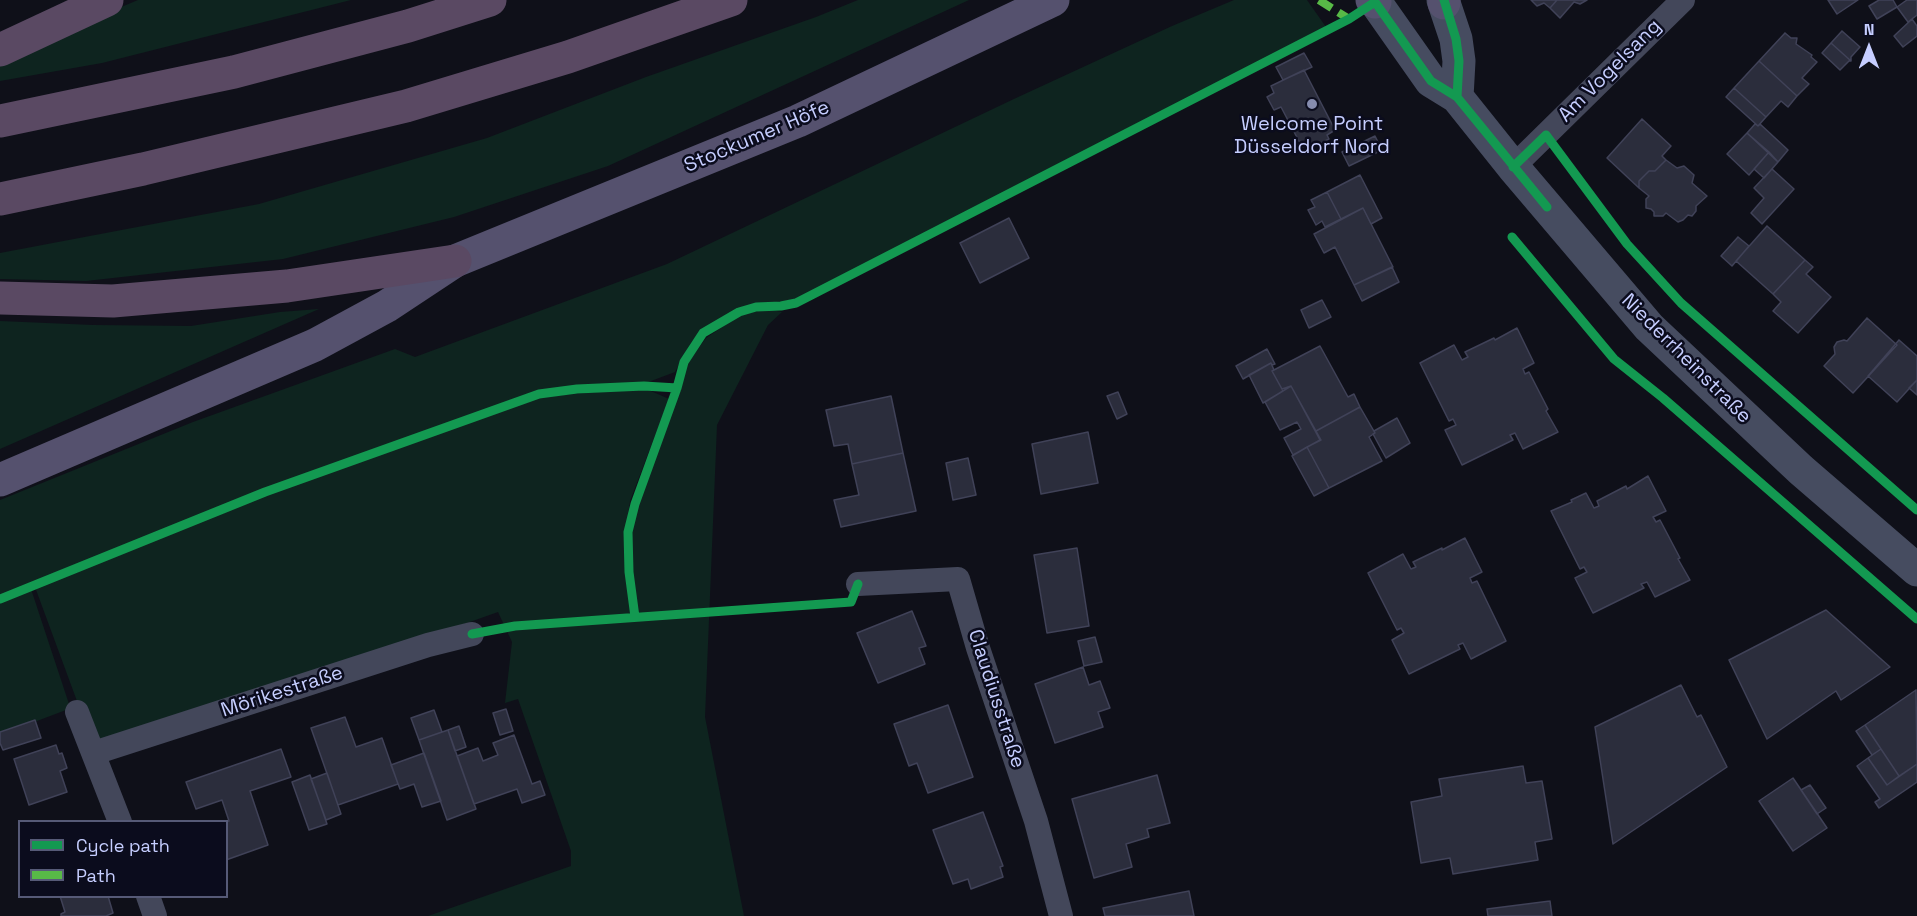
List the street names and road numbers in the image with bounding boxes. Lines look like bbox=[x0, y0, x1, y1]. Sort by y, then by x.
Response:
street label: Am Vogelsang bbox=[1554, 15, 1666, 127]
street label: Stockumer Höfe bbox=[681, 96, 833, 178]
street label: Niederrheinstraße bbox=[1616, 289, 1756, 429]
street label: Claudiusstraße bbox=[962, 627, 1030, 771]
street label: Mörikestraße bbox=[218, 661, 346, 723]

